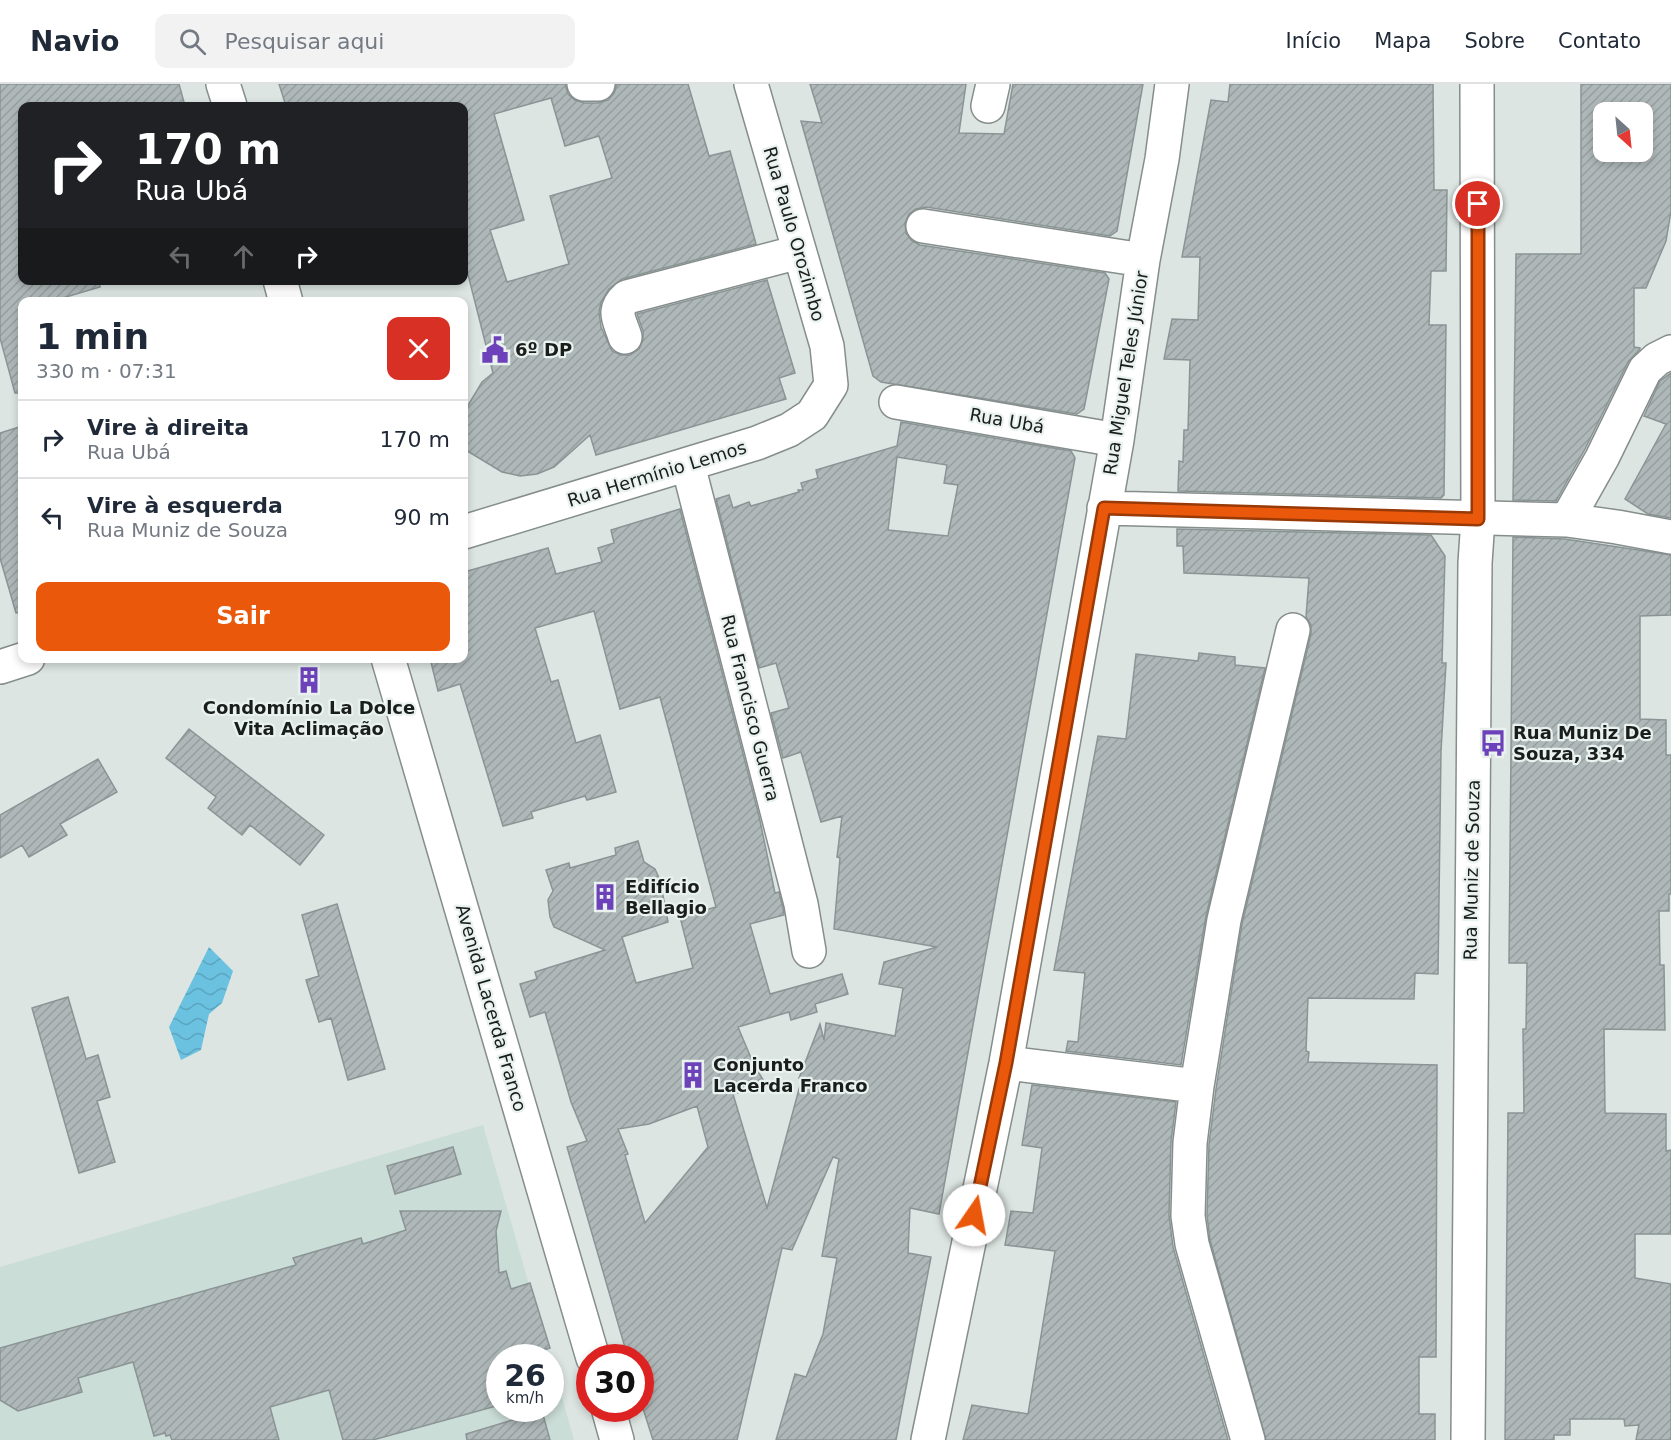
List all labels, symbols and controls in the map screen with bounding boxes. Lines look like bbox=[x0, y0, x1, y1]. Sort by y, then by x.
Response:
search box bbox=[155, 14, 575, 68]
text: Navio bbox=[30, 25, 119, 58]
icon: search bbox=[176, 25, 209, 58]
text: Pesquisar aqui bbox=[224, 29, 384, 54]
text: Início bbox=[1286, 29, 1341, 53]
text: Mapa bbox=[1374, 29, 1431, 53]
text: Sobre bbox=[1464, 29, 1525, 53]
text: Contato bbox=[1558, 29, 1641, 53]
north arrow bbox=[1593, 102, 1653, 162]
map controls bbox=[1593, 102, 1653, 162]
text: 170 m bbox=[135, 125, 281, 174]
icon: right bbox=[36, 126, 114, 204]
street label: Rua Paulo Orozimbo bbox=[759, 144, 829, 324]
text: Rua Ubá bbox=[135, 175, 248, 206]
pin bbox=[1452, 178, 1503, 229]
icon: arrive bbox=[1461, 187, 1494, 220]
icon: left bbox=[164, 240, 197, 273]
icon: ahead bbox=[227, 240, 260, 273]
icon: right bbox=[290, 240, 323, 273]
street label: Rua Miguel Teles Júnior bbox=[1099, 269, 1152, 477]
text: 1 min bbox=[36, 316, 149, 357]
button: close bbox=[387, 317, 450, 380]
public building icon: 6º DP bbox=[480, 335, 510, 365]
place label: 6º DP bbox=[515, 339, 572, 360]
text: 330 m · 07:31 bbox=[36, 359, 177, 383]
street label: Rua Ubá bbox=[968, 404, 1046, 437]
text: Vire à direita bbox=[87, 415, 249, 440]
icon: right bbox=[36, 423, 69, 456]
text: 170 m bbox=[380, 427, 450, 452]
street label: Rua Hermínio Lemos bbox=[565, 436, 749, 511]
text: Rua Ubá bbox=[87, 440, 171, 464]
text: Vire à esquerda bbox=[87, 493, 283, 518]
icon: left bbox=[36, 501, 69, 534]
text: 90 m bbox=[394, 505, 450, 530]
text: Rua Muniz de Souza bbox=[87, 518, 288, 542]
button: Sair bbox=[36, 582, 450, 651]
street label: Rua Francisco Guerra bbox=[717, 612, 784, 803]
building icon: Condomínio La Dolce Vita Aclimação bbox=[294, 665, 324, 695]
place label: Condomínio La Dolce Vita Aclimação bbox=[203, 697, 415, 739]
place label: Rua Muniz De Souza, 334 bbox=[1513, 722, 1652, 764]
bus stop icon: Rua Muniz De Souza, 334 bbox=[1478, 728, 1508, 758]
street label: Rua Muniz de Souza bbox=[1459, 779, 1484, 961]
place label: Edifício Bellagio bbox=[625, 876, 707, 918]
building icon: Edifício Bellagio bbox=[590, 882, 620, 912]
street label: Avenida Lacerda Franco bbox=[452, 902, 531, 1114]
place label: Conjunto Lacerda Franco bbox=[713, 1054, 868, 1096]
building icon: Conjunto Lacerda Franco bbox=[678, 1060, 708, 1090]
position arrow bbox=[942, 1183, 1006, 1247]
speed limit sign: 30 bbox=[576, 1344, 654, 1422]
text: 26 bbox=[504, 1358, 546, 1393]
text: km/h bbox=[506, 1389, 544, 1407]

